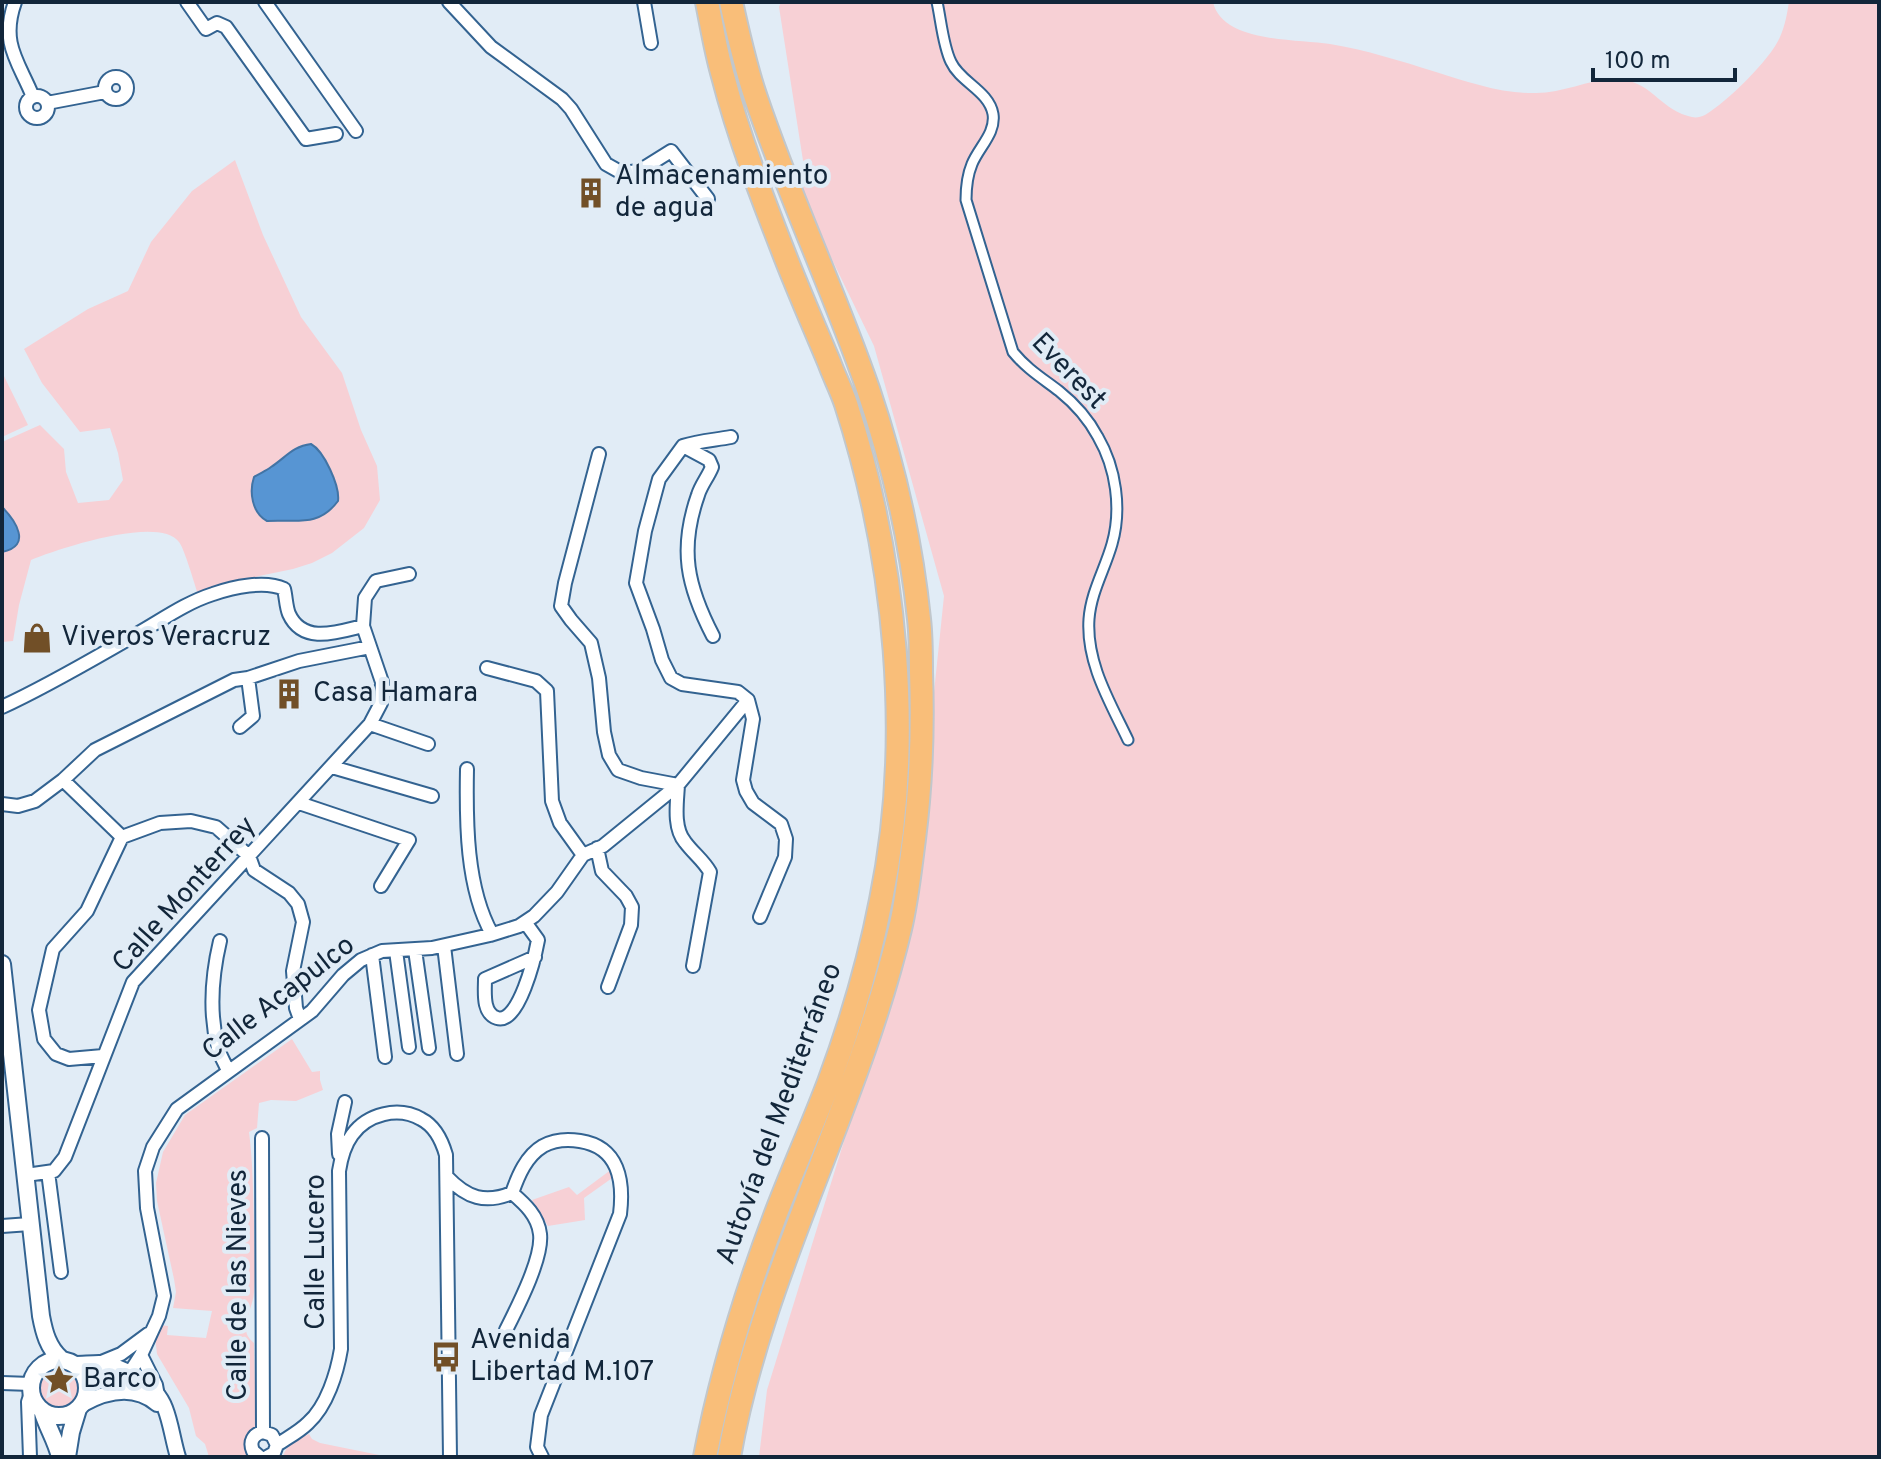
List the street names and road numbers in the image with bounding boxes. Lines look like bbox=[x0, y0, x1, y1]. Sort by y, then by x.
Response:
street label: Everest bbox=[1023, 326, 1113, 418]
street label: Calle Monterrey bbox=[105, 809, 265, 981]
street label: Calle Acapulco bbox=[195, 928, 363, 1070]
street label: Autovía del Mediterráneo bbox=[709, 958, 851, 1270]
street label: Calle de las Nieves bbox=[221, 1169, 257, 1401]
street label: Calle Lucero bbox=[299, 1174, 335, 1330]

